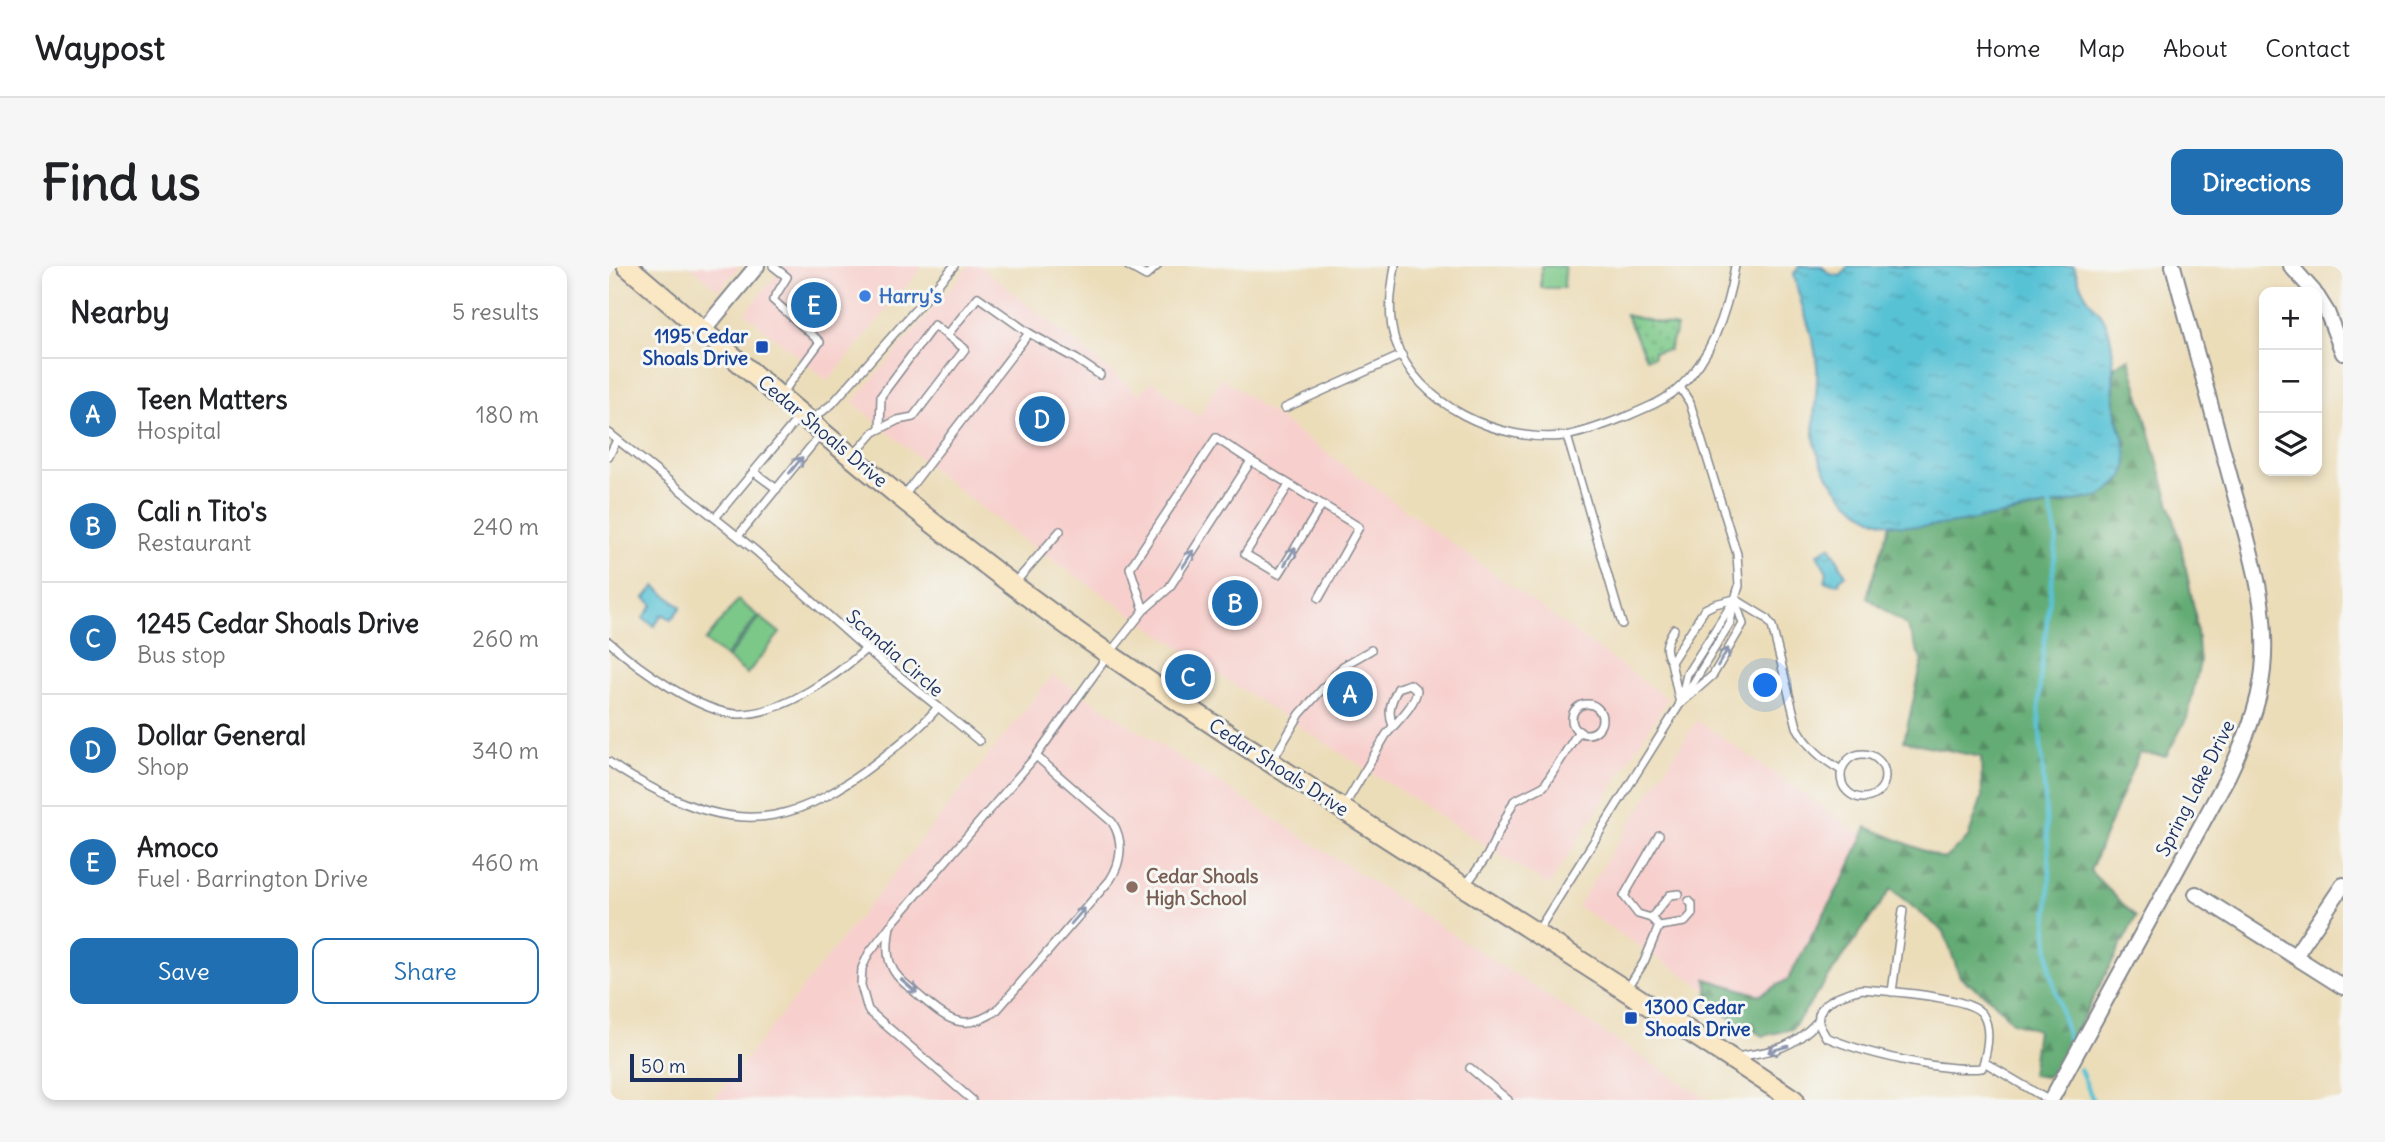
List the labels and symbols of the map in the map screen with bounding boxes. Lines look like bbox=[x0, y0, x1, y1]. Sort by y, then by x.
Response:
pin: E bbox=[791, 279, 837, 331]
place label: Harry's bbox=[879, 284, 942, 308]
marker: Harry's bbox=[857, 288, 873, 304]
place label: 1195 Cedar Shoals Drive bbox=[643, 324, 748, 370]
marker: 1195 Cedar Shoals Drive bbox=[754, 339, 770, 355]
street label: Cedar Shoals Drive bbox=[753, 370, 893, 492]
pin: D bbox=[1019, 393, 1065, 445]
one-way arrow bbox=[788, 456, 804, 474]
one-way arrow bbox=[1283, 546, 1297, 566]
one-way arrow bbox=[1181, 550, 1195, 570]
pin: B bbox=[1212, 577, 1258, 629]
street label: Scandia Circle bbox=[841, 604, 949, 702]
one-way arrow bbox=[1717, 648, 1731, 668]
pin: C bbox=[1165, 651, 1211, 703]
pin: A bbox=[1327, 668, 1373, 720]
your location bbox=[1748, 668, 1782, 702]
street label: Cedar Shoals Drive bbox=[1205, 713, 1353, 821]
street label: Spring Lake Drive bbox=[2150, 716, 2240, 860]
place label: Cedar Shoals High School bbox=[1146, 864, 1259, 910]
marker: Cedar Shoals High School bbox=[1124, 879, 1140, 895]
one-way arrow bbox=[1070, 908, 1086, 926]
one-way arrow bbox=[900, 978, 918, 994]
place label: 1300 Cedar Shoals Drive bbox=[1645, 995, 1750, 1041]
marker: 1300 Cedar Shoals Drive bbox=[1623, 1010, 1639, 1026]
one-way arrow bbox=[1768, 1043, 1790, 1056]
scale bar bbox=[630, 1051, 742, 1083]

